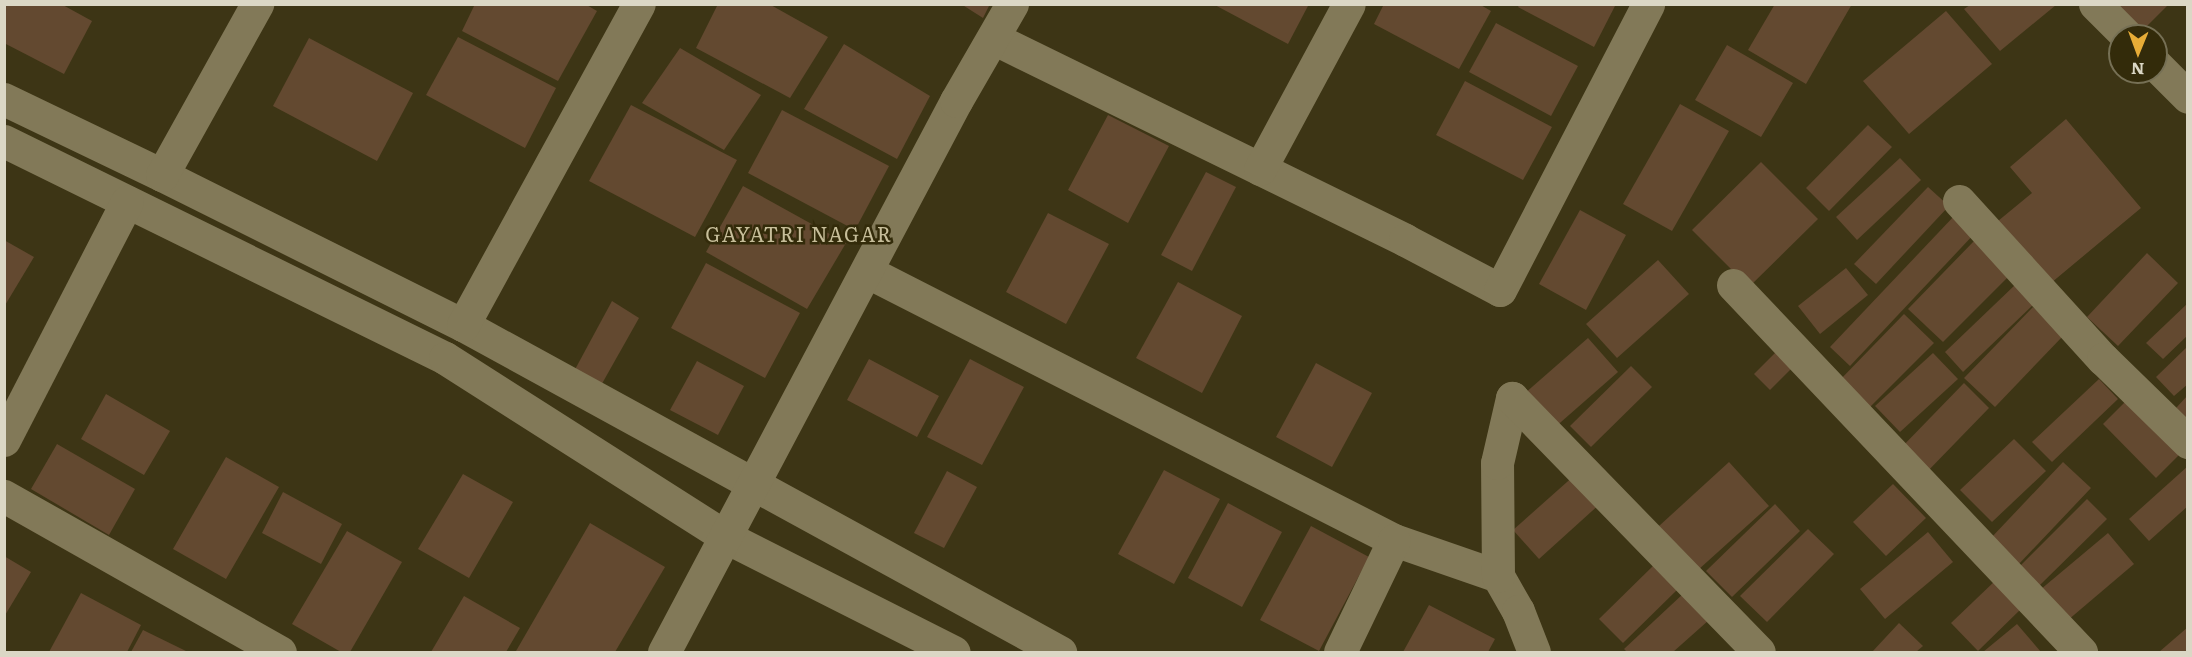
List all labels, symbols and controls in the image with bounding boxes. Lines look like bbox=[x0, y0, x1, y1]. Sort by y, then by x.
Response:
north arrow bbox=[2108, 24, 2168, 84]
text: N bbox=[2131, 58, 2145, 82]
district label: GAYATRI NAGAR bbox=[705, 221, 893, 245]

